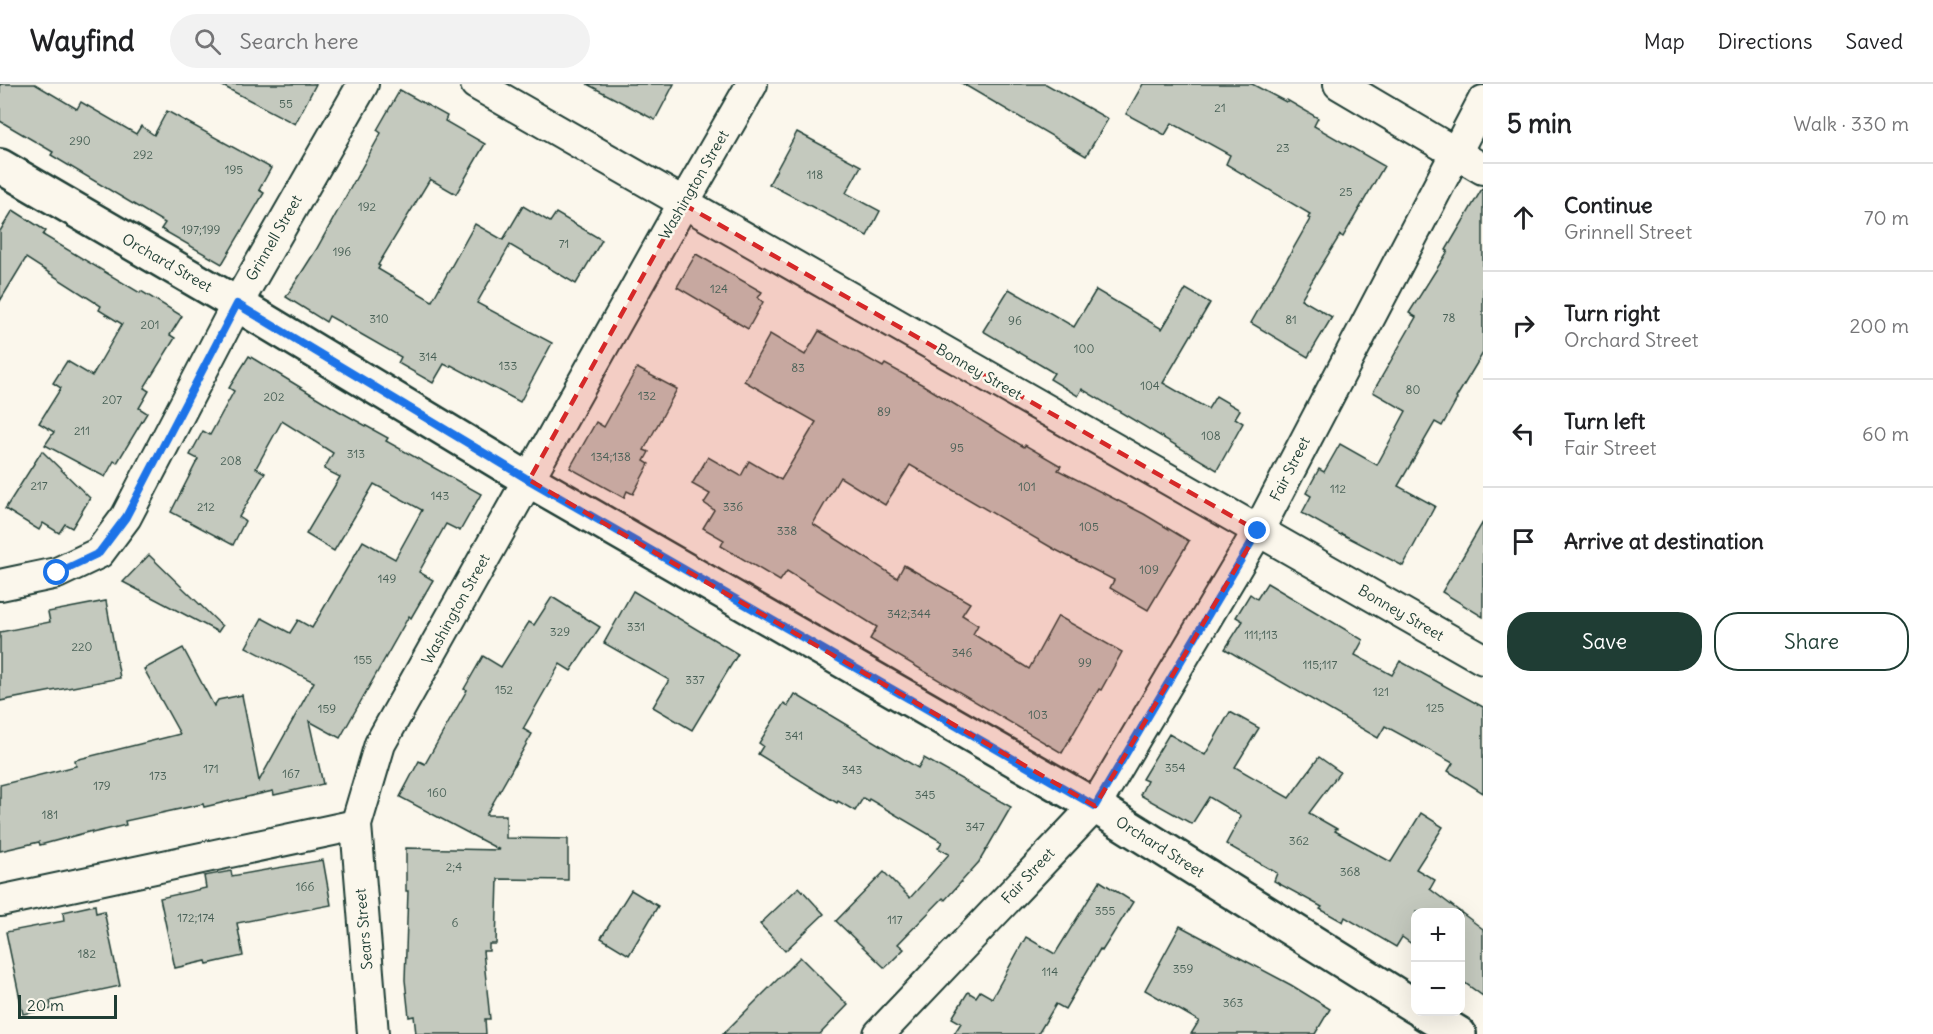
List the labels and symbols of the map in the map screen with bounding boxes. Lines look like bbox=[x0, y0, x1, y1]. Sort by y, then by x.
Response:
house number: 55 bbox=[279, 96, 293, 111]
house number: 21 bbox=[1214, 100, 1226, 115]
street label: Washington Street bbox=[654, 127, 733, 243]
house number: 290 bbox=[69, 133, 91, 148]
house number: 23 bbox=[1276, 140, 1290, 155]
house number: 292 bbox=[133, 147, 153, 162]
house number: 195 bbox=[225, 162, 243, 177]
house number: 118 bbox=[807, 167, 823, 182]
house number: 25 bbox=[1339, 184, 1353, 199]
street label: Grinnell Street bbox=[241, 191, 306, 284]
house number: 192 bbox=[358, 199, 377, 214]
house number: 197;199 bbox=[181, 222, 221, 237]
street label: Orchard Street bbox=[119, 229, 216, 296]
house number: 71 bbox=[559, 236, 569, 251]
house number: 196 bbox=[333, 244, 351, 259]
house number: 124 bbox=[710, 281, 728, 296]
house number: 78 bbox=[1443, 310, 1455, 325]
house number: 310 bbox=[369, 311, 389, 326]
house number: 81 bbox=[1285, 312, 1297, 327]
house number: 96 bbox=[1008, 313, 1022, 328]
house number: 201 bbox=[140, 317, 160, 332]
street label: Bonney Street bbox=[933, 339, 1026, 404]
house number: 100 bbox=[1074, 341, 1094, 356]
house number: 314 bbox=[419, 349, 437, 364]
house number: 133 bbox=[499, 358, 517, 373]
house number: 83 bbox=[791, 360, 805, 375]
house number: 104 bbox=[1140, 378, 1160, 393]
house number: 80 bbox=[1406, 382, 1421, 397]
house number: 132 bbox=[638, 388, 657, 403]
house number: 202 bbox=[263, 389, 285, 404]
house number: 207 bbox=[102, 392, 122, 407]
house number: 89 bbox=[877, 404, 891, 419]
house number: 211 bbox=[74, 423, 90, 438]
house number: 108 bbox=[1201, 428, 1221, 443]
street label: Fair Street bbox=[1265, 434, 1314, 504]
house number: 95 bbox=[950, 440, 964, 455]
house number: 313 bbox=[347, 446, 365, 461]
house number: 134;138 bbox=[591, 449, 631, 464]
house number: 208 bbox=[220, 453, 242, 468]
house number: 217 bbox=[30, 478, 48, 493]
house number: 101 bbox=[1018, 479, 1036, 494]
house number: 112 bbox=[1330, 481, 1346, 496]
house number: 143 bbox=[431, 488, 449, 503]
house number: 212 bbox=[197, 499, 215, 514]
house number: 336 bbox=[723, 499, 743, 514]
route end bbox=[1244, 517, 1270, 543]
house number: 105 bbox=[1079, 519, 1099, 534]
house number: 338 bbox=[777, 523, 797, 538]
street label: Washington Street bbox=[417, 550, 494, 667]
route start bbox=[43, 559, 69, 585]
house number: 109 bbox=[1139, 562, 1159, 577]
house number: 149 bbox=[378, 571, 396, 586]
street label: Bonney Street bbox=[1355, 580, 1448, 645]
house number: 342;344 bbox=[887, 606, 931, 621]
house number: 331 bbox=[627, 619, 645, 634]
house number: 329 bbox=[550, 624, 570, 639]
house number: 111;113 bbox=[1244, 627, 1278, 642]
house number: 220 bbox=[71, 639, 93, 654]
house number: 346 bbox=[952, 645, 972, 660]
house number: 155 bbox=[354, 652, 372, 667]
house number: 99 bbox=[1078, 655, 1092, 670]
house number: 115;117 bbox=[1303, 657, 1337, 672]
house number: 337 bbox=[685, 672, 705, 687]
house number: 152 bbox=[495, 682, 514, 697]
house number: 121 bbox=[1373, 684, 1389, 699]
house number: 125 bbox=[1426, 700, 1444, 715]
house number: 159 bbox=[318, 701, 336, 716]
house number: 103 bbox=[1028, 707, 1048, 722]
house number: 341 bbox=[785, 728, 803, 743]
house number: 354 bbox=[1165, 760, 1185, 775]
house number: 171 bbox=[203, 761, 219, 776]
house number: 343 bbox=[842, 762, 862, 777]
house number: 167 bbox=[282, 766, 300, 781]
house number: 173 bbox=[149, 768, 167, 783]
house number: 179 bbox=[93, 778, 111, 793]
house number: 160 bbox=[427, 785, 447, 800]
house number: 345 bbox=[915, 787, 935, 802]
house number: 181 bbox=[42, 807, 58, 822]
street label: Orchard Street bbox=[1112, 812, 1208, 881]
house number: 347 bbox=[965, 819, 985, 834]
house number: 362 bbox=[1289, 833, 1310, 848]
street label: Fair Street bbox=[997, 844, 1058, 908]
house number: 2;4 bbox=[446, 859, 462, 874]
house number: 368 bbox=[1340, 864, 1360, 879]
house number: 166 bbox=[296, 879, 314, 894]
street label: Sears Street bbox=[350, 888, 377, 970]
house number: 355 bbox=[1095, 903, 1115, 918]
house number: 172;174 bbox=[177, 910, 215, 925]
house number: 117 bbox=[887, 912, 903, 927]
house number: 6 bbox=[452, 915, 459, 930]
house number: 182 bbox=[78, 946, 97, 961]
house number: 359 bbox=[1173, 961, 1193, 976]
house number: 114 bbox=[1042, 964, 1058, 979]
scale bar bbox=[18, 992, 117, 1020]
house number: 363 bbox=[1223, 995, 1243, 1010]

